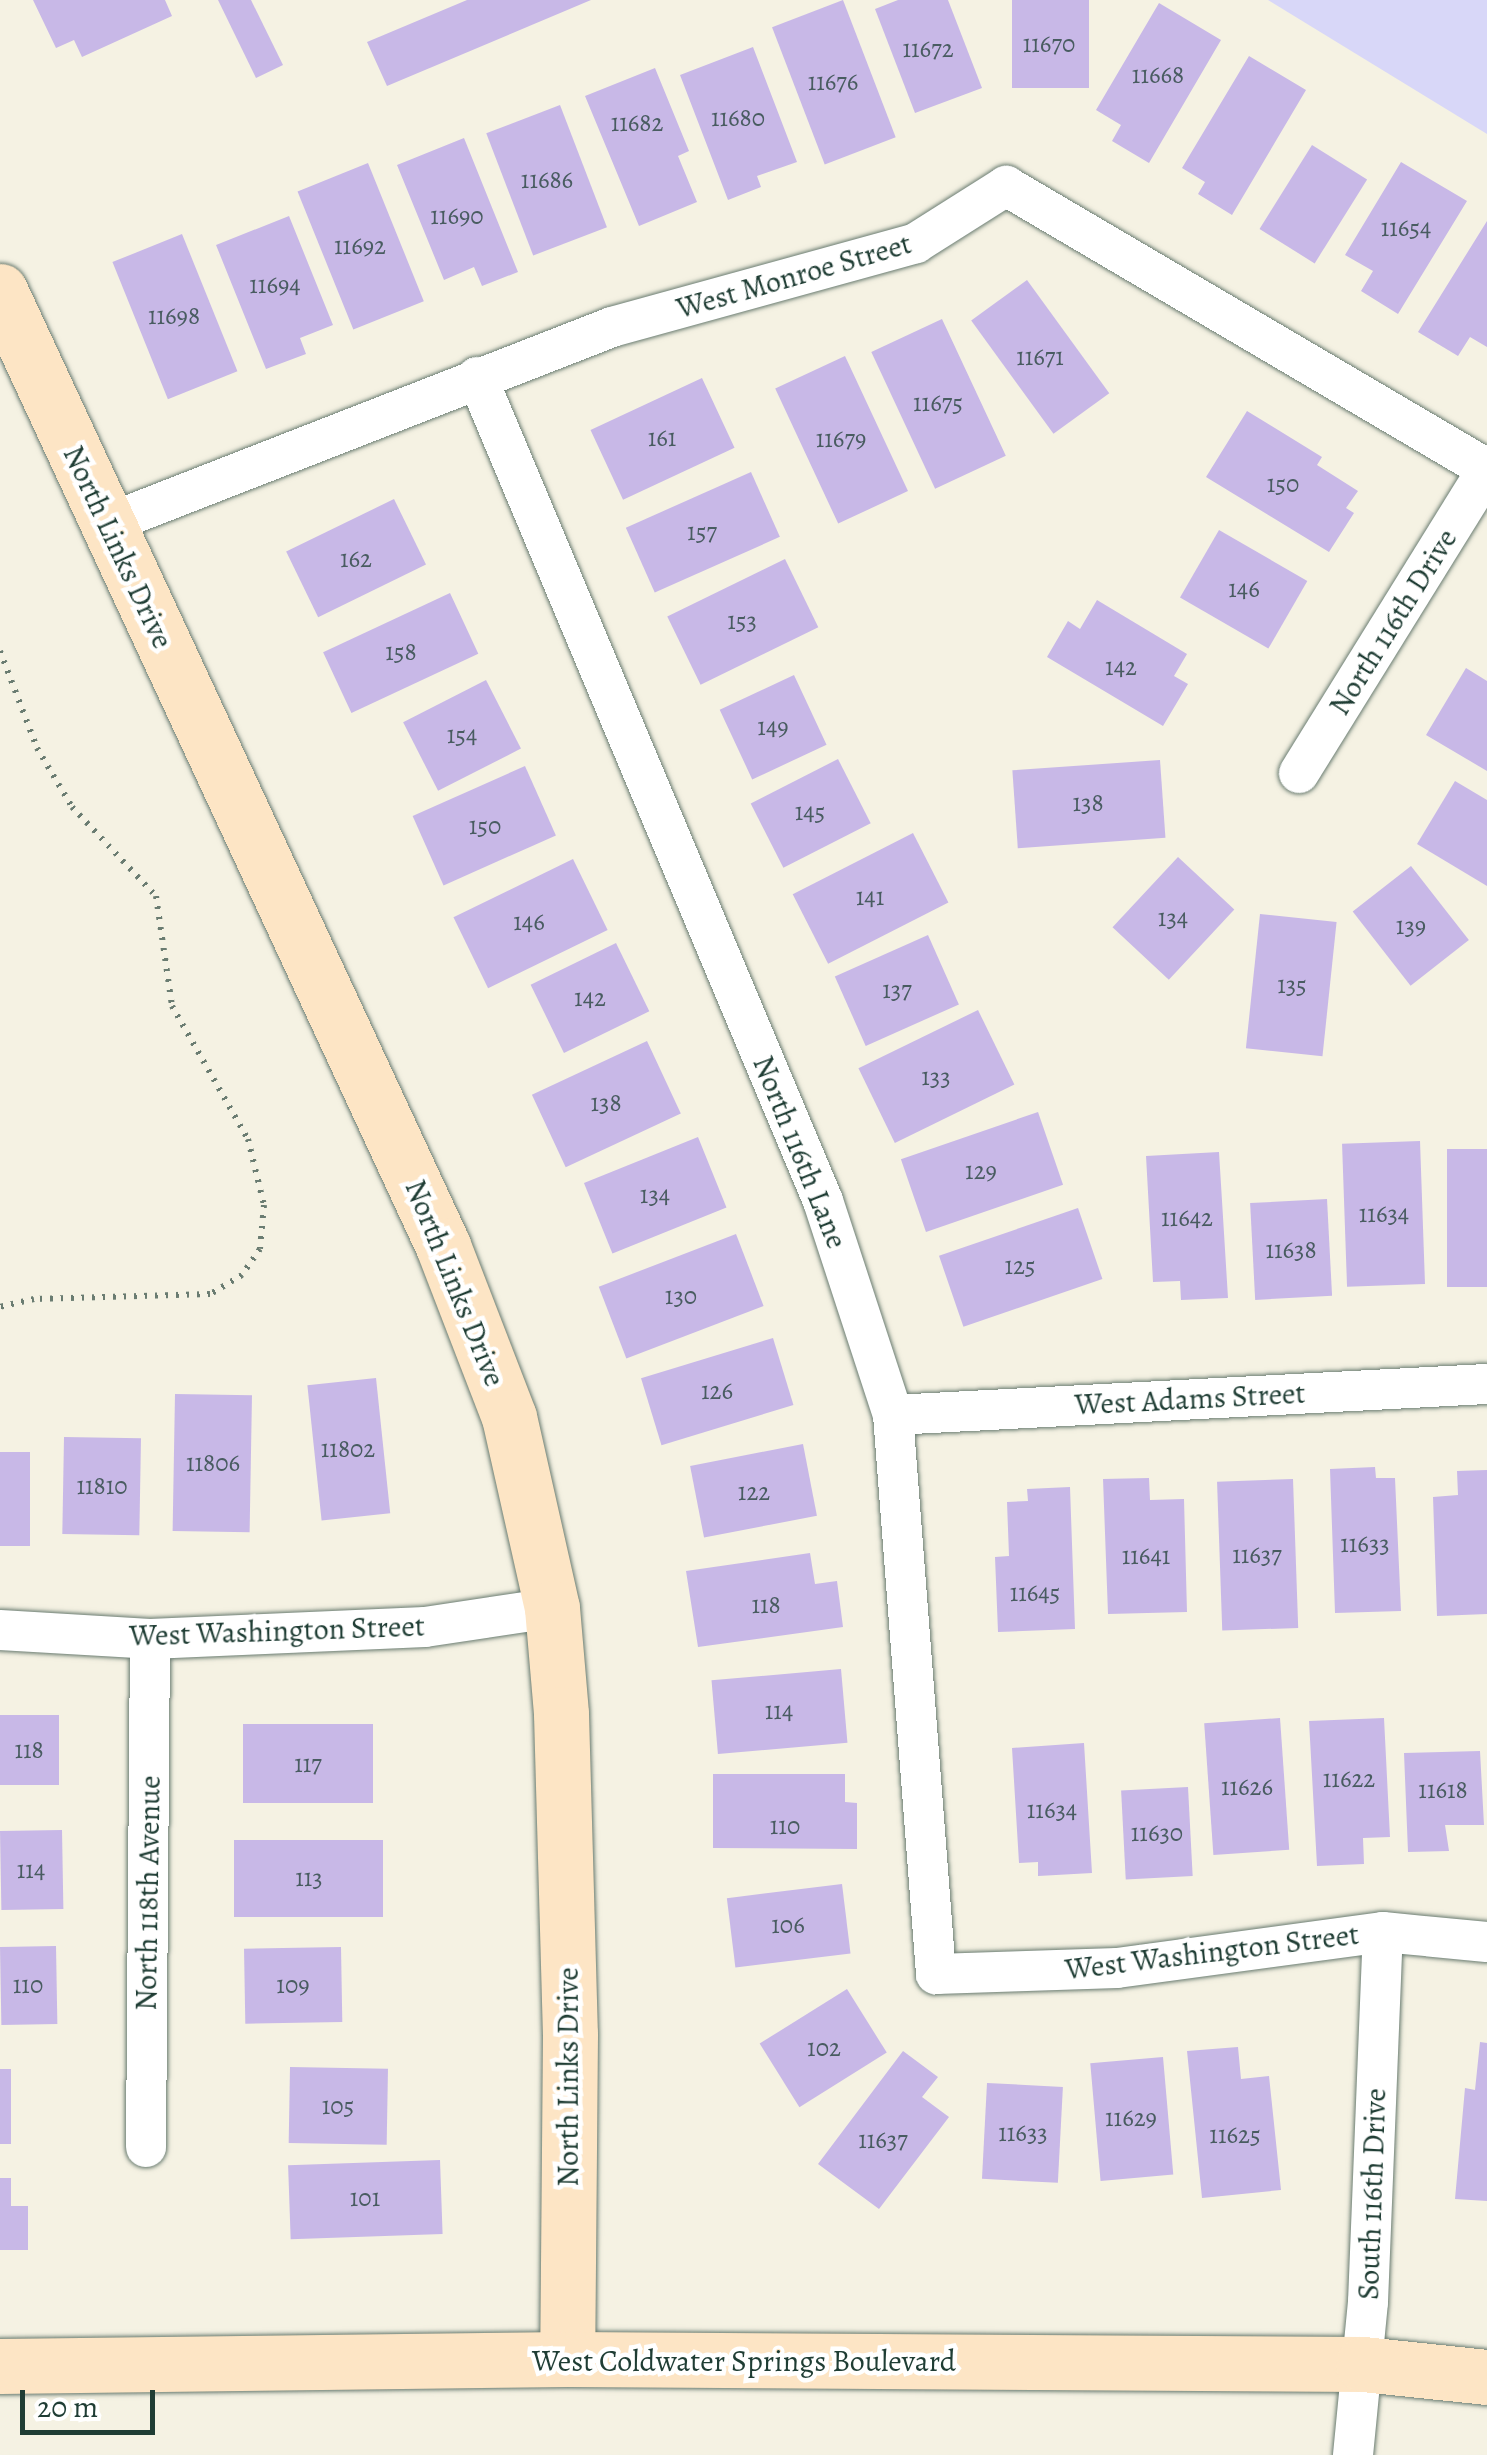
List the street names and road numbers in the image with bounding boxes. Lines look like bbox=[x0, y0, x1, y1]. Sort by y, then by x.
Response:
street label: West Monroe Street bbox=[672, 225, 916, 327]
street label: North Links Drive bbox=[55, 440, 181, 654]
street label: North 116th Drive bbox=[1321, 522, 1465, 722]
street label: North 116th Lane bbox=[745, 1050, 855, 1254]
street label: North Links Drive bbox=[397, 1174, 513, 1392]
street label: West Adams Street bbox=[1074, 1375, 1306, 1423]
street label: West Washington Street bbox=[129, 1608, 425, 1654]
street label: North 118th Avenue bbox=[128, 1775, 168, 2011]
street label: West Washington Street bbox=[1063, 1916, 1361, 1988]
street label: North Links Drive bbox=[550, 1967, 586, 2187]
street label: South 116th Drive bbox=[1350, 2087, 1394, 2301]
street label: West Coldwater Springs Boulevard bbox=[532, 2343, 956, 2379]

